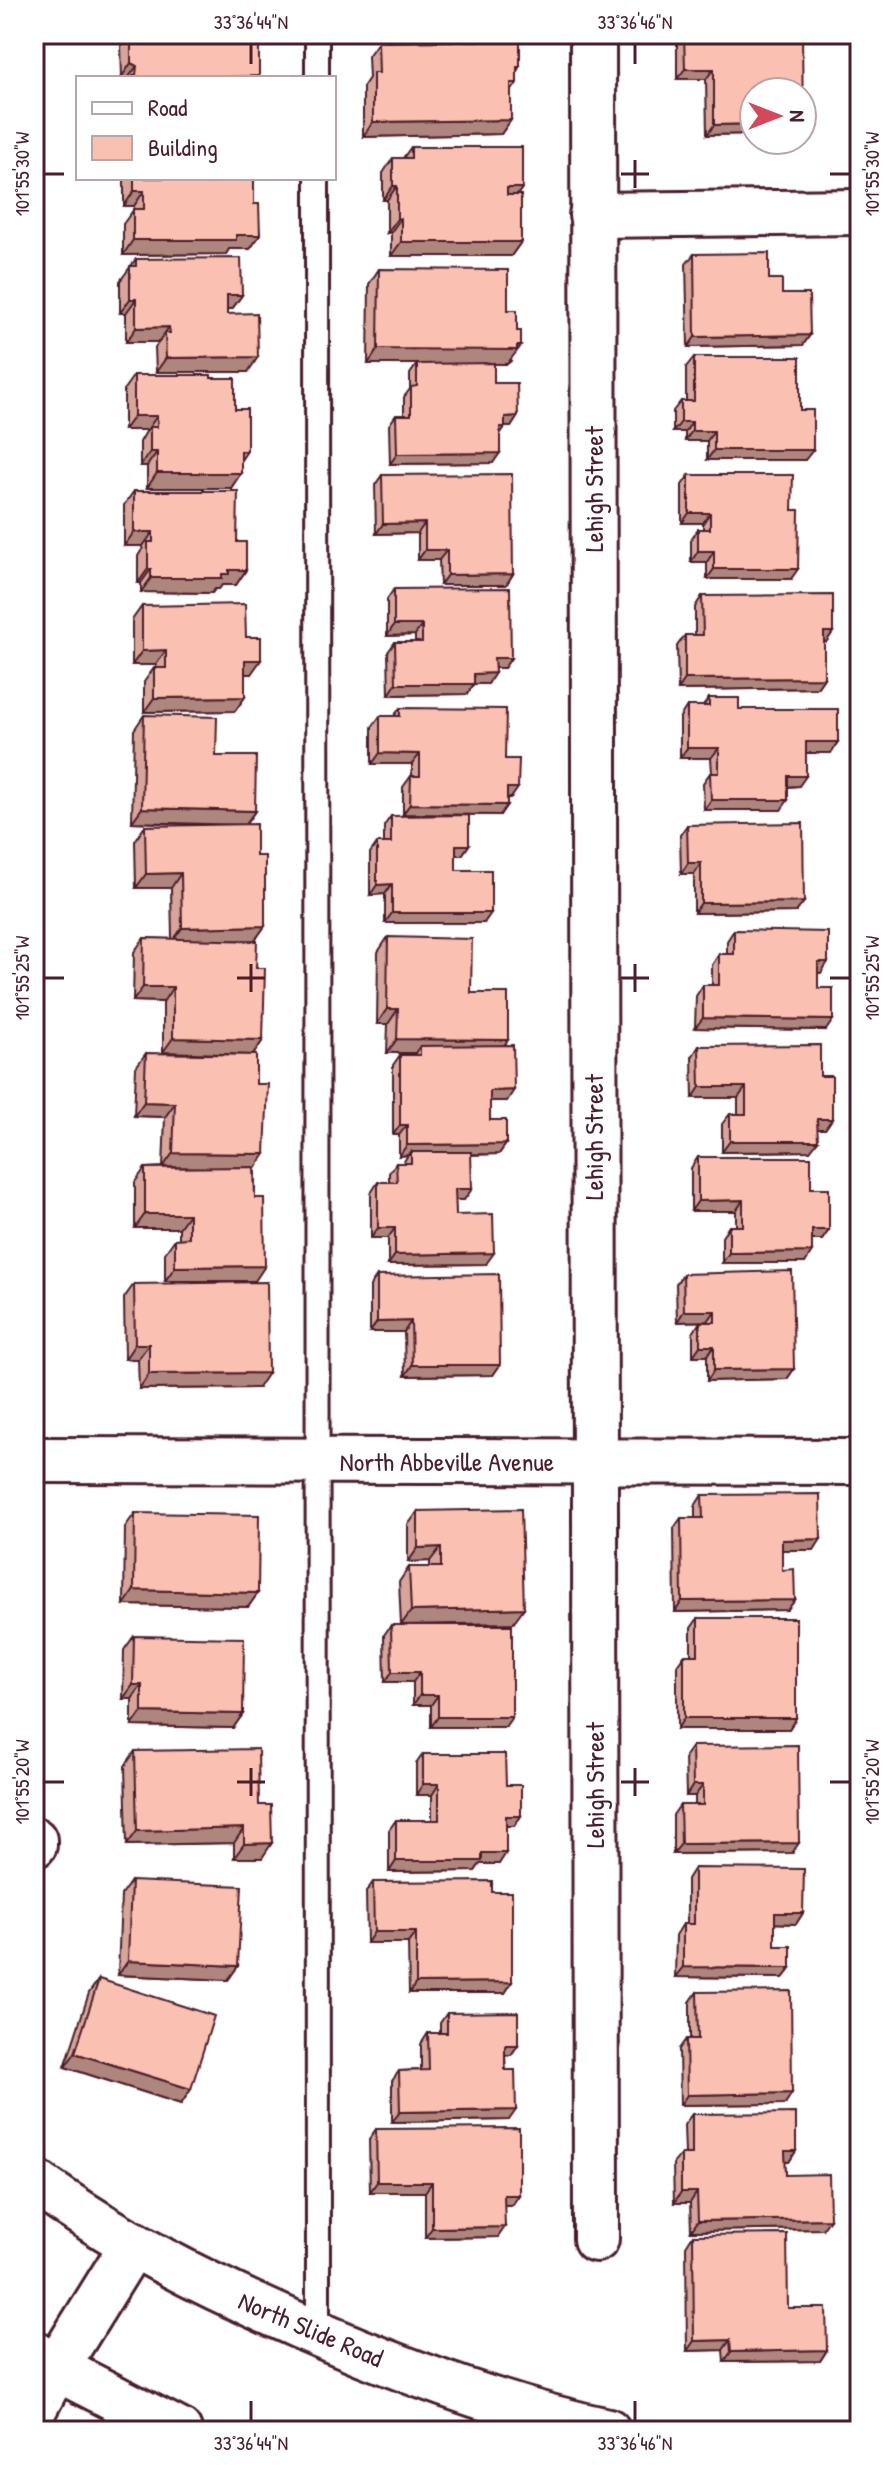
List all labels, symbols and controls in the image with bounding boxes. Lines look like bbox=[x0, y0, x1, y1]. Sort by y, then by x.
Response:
text: 33°36'44"N bbox=[214, 8, 288, 35]
text: 33°36'46"N bbox=[598, 8, 672, 35]
legend bbox=[76, 76, 336, 180]
north arrow bbox=[738, 76, 818, 156]
text: Road bbox=[148, 91, 187, 123]
text: N bbox=[783, 110, 813, 122]
text: 101°55'30"W bbox=[8, 131, 35, 216]
text: Building bbox=[148, 131, 218, 163]
text: 101°55'30"W bbox=[858, 131, 885, 216]
street label: Lehigh Street bbox=[576, 425, 611, 552]
text: 101°55'25"W bbox=[8, 935, 35, 1020]
text: 101°55'25"W bbox=[858, 935, 885, 1020]
street label: Lehigh Street bbox=[576, 1073, 611, 1200]
street label: North Abbeville Avenue bbox=[340, 1444, 554, 1479]
street label: Lehigh Street bbox=[577, 1721, 612, 1848]
text: 101°55'20"W bbox=[8, 1739, 35, 1825]
text: 101°55'20"W bbox=[858, 1739, 885, 1825]
street label: North Slide Road bbox=[233, 2283, 389, 2375]
text: 33°36'44"N bbox=[214, 2429, 288, 2456]
text: 33°36'46"N bbox=[598, 2429, 672, 2456]

